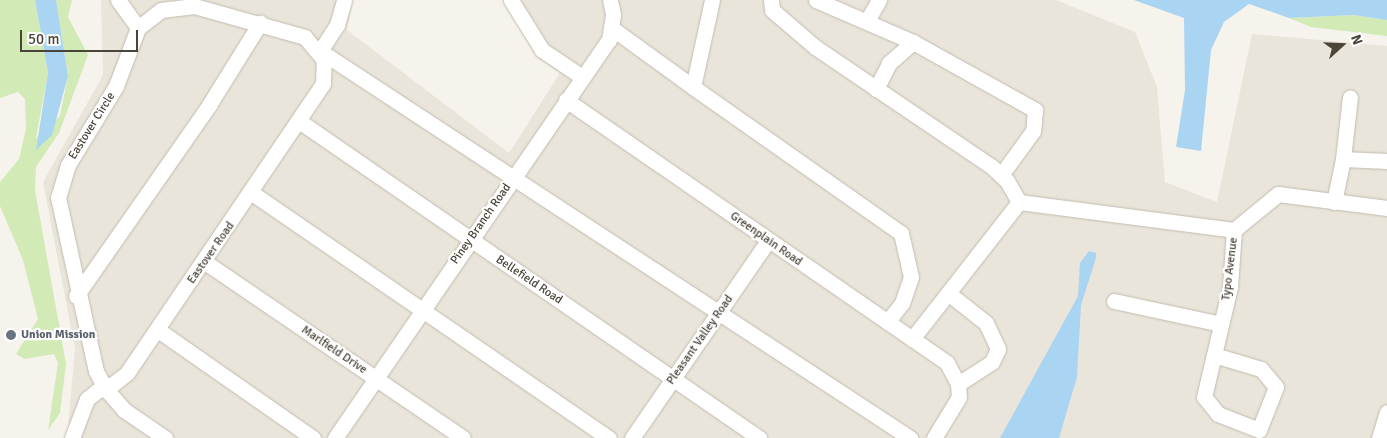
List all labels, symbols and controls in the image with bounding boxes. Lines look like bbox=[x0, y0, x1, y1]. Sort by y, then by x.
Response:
scale bar bbox=[22, 20, 140, 52]
north arrow bbox=[1317, 20, 1367, 70]
text: 50 m bbox=[28, 30, 59, 48]
text: N bbox=[1347, 32, 1366, 47]
street label: Eastover Circle bbox=[66, 90, 118, 162]
street label: Piney Branch Road bbox=[448, 181, 514, 267]
street label: Greenplain Road bbox=[727, 209, 805, 269]
street label: Eastover Road bbox=[184, 219, 238, 287]
street label: Typo Avenue bbox=[1219, 237, 1241, 301]
street label: Bellefield Road bbox=[493, 252, 565, 308]
street label: Pleasant Valley Road bbox=[664, 292, 736, 388]
street label: Marlfield Drive bbox=[299, 323, 369, 377]
place label: Union Mission bbox=[21, 328, 95, 342]
marker: Union Mission bbox=[5, 329, 17, 341]

